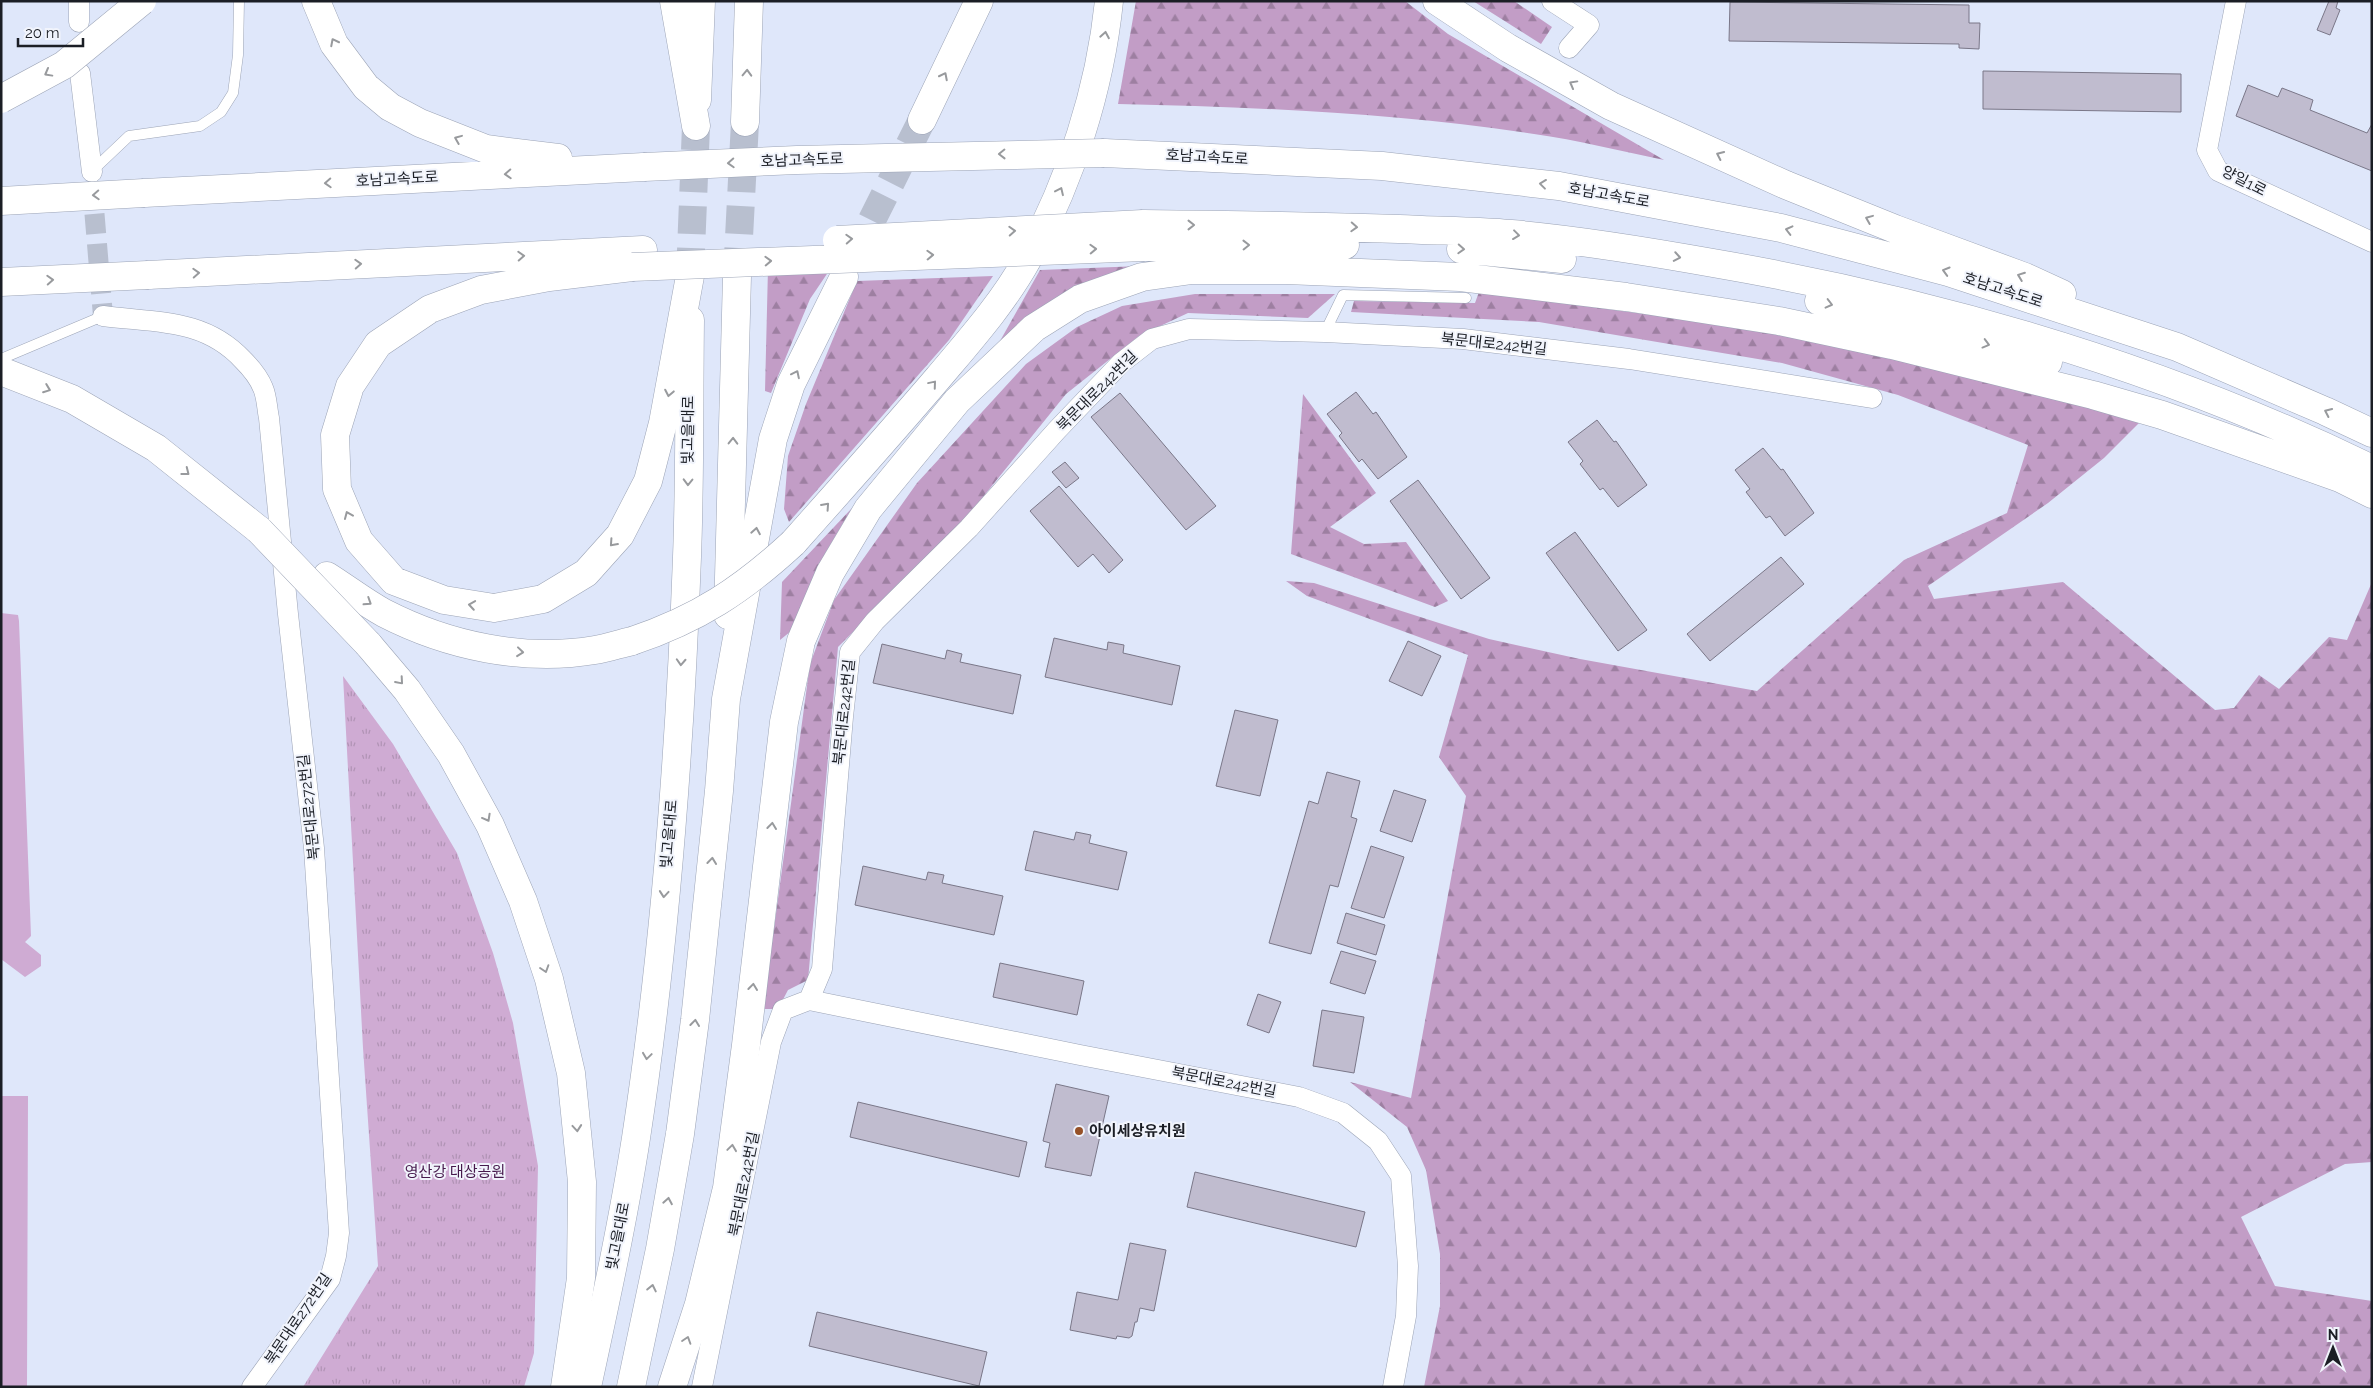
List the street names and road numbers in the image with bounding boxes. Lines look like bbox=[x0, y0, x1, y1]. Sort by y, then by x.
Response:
street label: 호남고속도로 bbox=[1165, 146, 1249, 168]
street label: 호남고속도로 bbox=[760, 150, 844, 170]
street label: 양일1로 bbox=[2219, 162, 2269, 200]
street label: 호남고속도로 bbox=[355, 168, 439, 190]
street label: 호남고속도로 bbox=[1567, 179, 1651, 211]
street label: 호남고속도로 bbox=[1961, 269, 2045, 311]
street label: 북문대로242번길 bbox=[1440, 329, 1548, 359]
street label: 북문대로242번길 bbox=[1053, 347, 1141, 435]
street label: 빛고을대로 bbox=[678, 395, 698, 465]
street label: 북문대로242번길 bbox=[829, 658, 859, 766]
street label: 북문대로272번길 bbox=[294, 753, 324, 861]
street label: 빛고을대로 bbox=[657, 799, 681, 869]
street label: 북문대로242번길 bbox=[1170, 1063, 1278, 1101]
street label: 북문대로242번길 bbox=[725, 1130, 763, 1238]
street label: 빛고을대로 bbox=[603, 1200, 633, 1272]
street label: 북문대로272번길 bbox=[261, 1270, 335, 1368]

